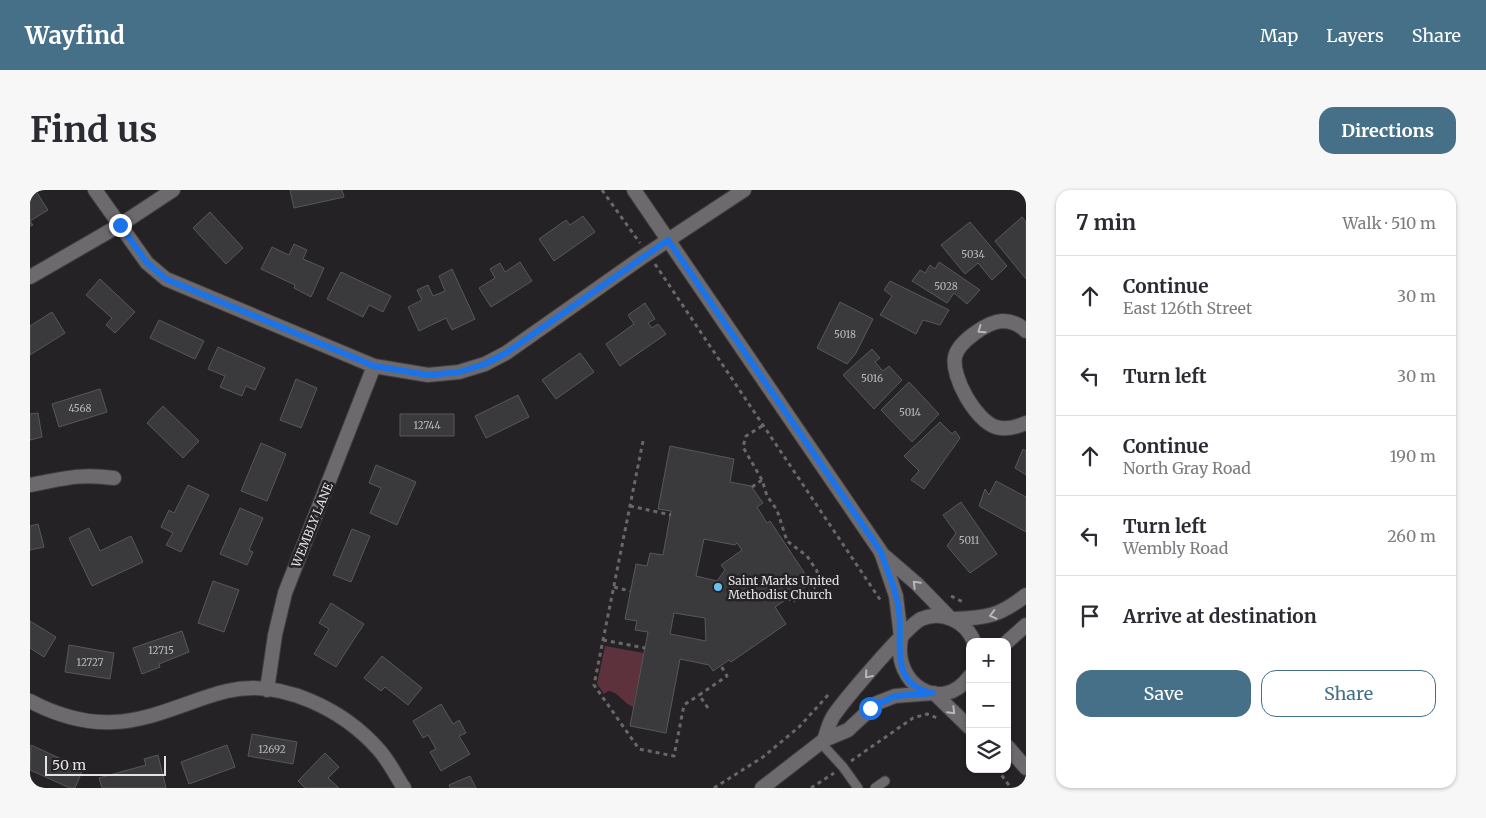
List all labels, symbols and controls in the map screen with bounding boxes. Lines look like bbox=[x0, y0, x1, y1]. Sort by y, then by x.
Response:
text: Wayfind bbox=[25, 20, 125, 51]
text: Map bbox=[1260, 24, 1298, 47]
text: Layers bbox=[1326, 24, 1384, 47]
text: Share bbox=[1412, 24, 1461, 47]
button: Directions bbox=[1319, 107, 1456, 154]
text: Find us bbox=[30, 108, 157, 152]
text: 7 min bbox=[1076, 209, 1136, 236]
text: Walk · 510 m bbox=[1342, 213, 1436, 233]
route end bbox=[109, 214, 132, 237]
house number: 5034 bbox=[961, 248, 985, 261]
text: Continue bbox=[1123, 274, 1209, 298]
house number: 5028 bbox=[934, 280, 958, 293]
icon: ahead bbox=[1076, 282, 1104, 310]
text: 30 m bbox=[1397, 286, 1436, 306]
text: East 126th Street bbox=[1123, 298, 1252, 318]
one-way arrow bbox=[978, 324, 987, 333]
house number: 5018 bbox=[834, 328, 856, 341]
icon: left bbox=[1076, 362, 1104, 390]
text: Turn left bbox=[1123, 364, 1207, 388]
text: 30 m bbox=[1397, 366, 1436, 386]
house number: 5016 bbox=[861, 372, 883, 385]
house number: 4568 bbox=[69, 402, 92, 415]
house number: 5014 bbox=[899, 406, 921, 419]
house number: 12744 bbox=[413, 419, 441, 432]
text: Continue bbox=[1123, 434, 1209, 458]
icon: ahead bbox=[1076, 442, 1104, 470]
text: 190 m bbox=[1390, 446, 1436, 466]
text: North Gray Road bbox=[1123, 458, 1251, 478]
street label: WEMBLY LANE bbox=[288, 480, 336, 570]
text: Turn left bbox=[1123, 514, 1207, 538]
icon: left bbox=[1076, 522, 1104, 550]
text: 260 m bbox=[1387, 526, 1436, 546]
house number: 5011 bbox=[959, 534, 980, 547]
text: Wembly Road bbox=[1123, 538, 1228, 558]
place label: Saint Marks United Methodist Church bbox=[728, 573, 839, 602]
marker: Saint Marks United Methodist Church bbox=[712, 581, 724, 593]
one-way arrow bbox=[913, 581, 922, 590]
icon: arrive bbox=[1076, 602, 1104, 630]
text: Arrive at destination bbox=[1123, 604, 1317, 628]
one-way arrow bbox=[988, 609, 997, 620]
map controls bbox=[966, 638, 1011, 773]
button: + bbox=[966, 638, 1011, 683]
house number: 12715 bbox=[148, 644, 174, 657]
house number: 12727 bbox=[77, 656, 104, 669]
one-way arrow bbox=[865, 670, 874, 679]
button: Save bbox=[1076, 670, 1251, 717]
button: Share bbox=[1261, 670, 1436, 717]
button: − bbox=[966, 683, 1011, 728]
route start bbox=[859, 697, 882, 720]
one-way arrow bbox=[946, 705, 955, 714]
button: layers bbox=[966, 728, 1011, 773]
house number: 12692 bbox=[258, 743, 286, 756]
scale bar bbox=[45, 753, 166, 776]
text: 50 m bbox=[52, 756, 86, 774]

